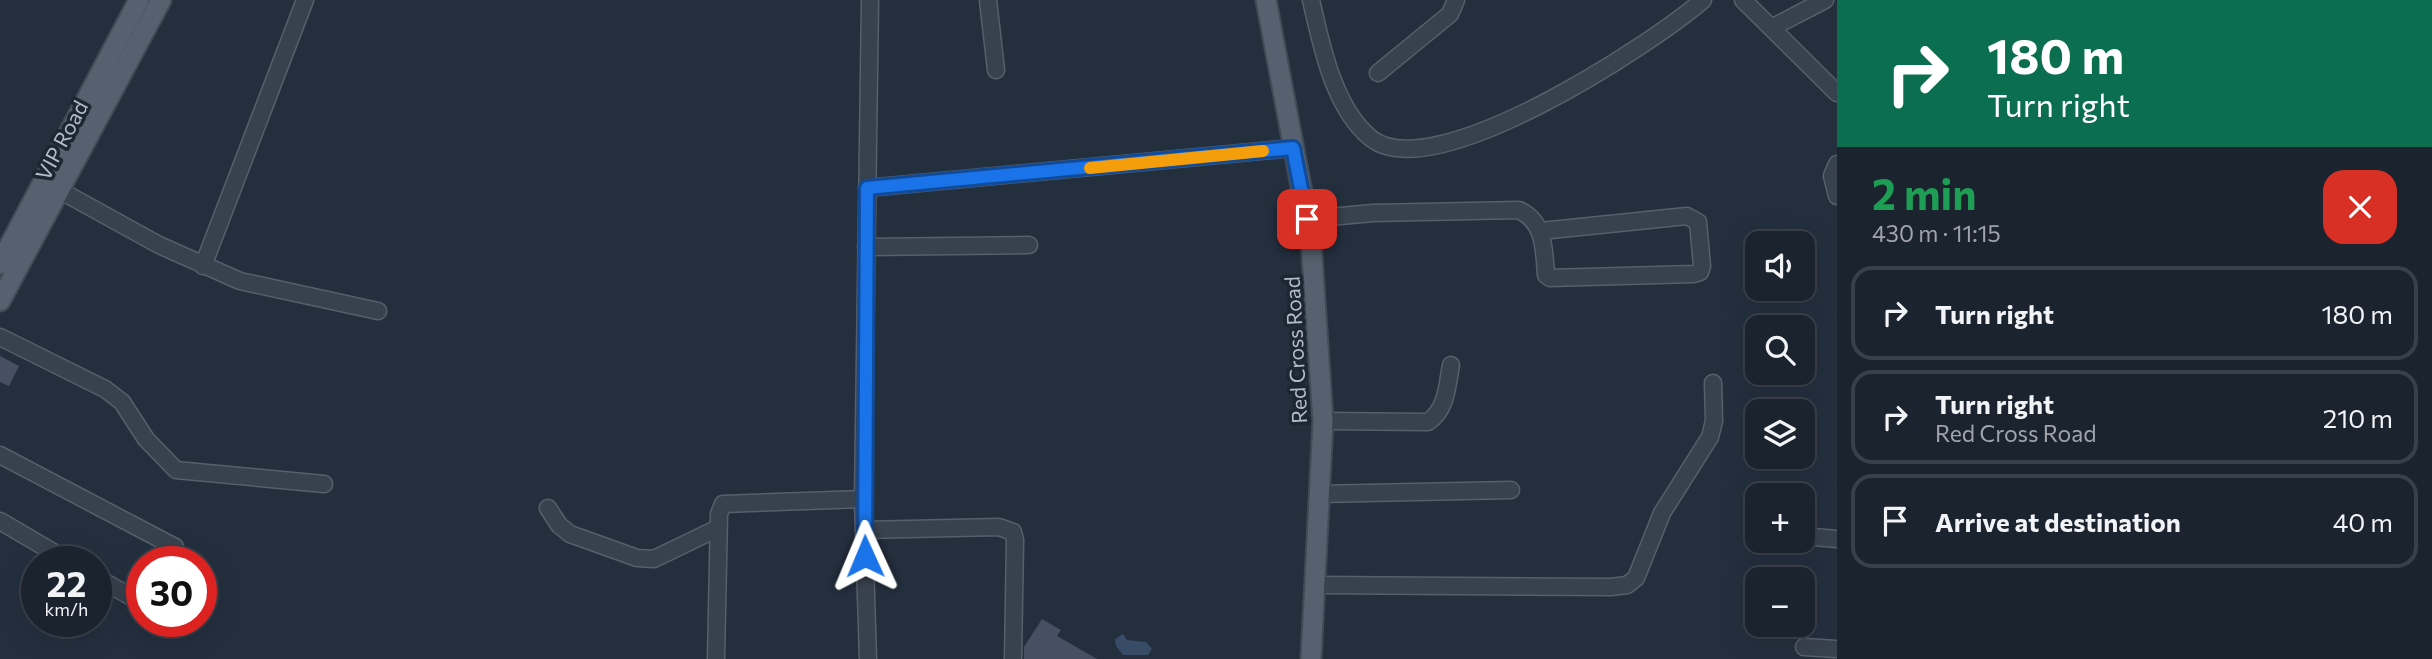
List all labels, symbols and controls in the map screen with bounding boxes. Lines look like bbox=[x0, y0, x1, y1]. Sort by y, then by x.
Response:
text: 180 m bbox=[1987, 24, 2124, 84]
icon: right bbox=[1872, 28, 1963, 119]
text: Turn right bbox=[1987, 84, 2130, 124]
street label: VIP Road bbox=[30, 96, 92, 184]
text: 2 min bbox=[1872, 167, 1977, 219]
button: close bbox=[2323, 170, 2397, 244]
pin bbox=[1277, 189, 1337, 249]
icon: arrive bbox=[1288, 200, 1326, 238]
text: 430 m · 11:15 bbox=[1872, 219, 2001, 247]
map controls bbox=[1745, 231, 1815, 637]
button: sound bbox=[1745, 231, 1815, 301]
street label: Red Cross Road bbox=[1279, 276, 1311, 424]
icon: right bbox=[1876, 294, 1914, 332]
text: Turn right bbox=[1935, 298, 2054, 329]
text: 180 m bbox=[2321, 298, 2393, 329]
button: search bbox=[1745, 315, 1815, 385]
text: Turn right bbox=[1935, 388, 2054, 419]
icon: right bbox=[1876, 398, 1914, 436]
button: layers bbox=[1745, 399, 1815, 469]
text: 210 m bbox=[2323, 402, 2393, 433]
text: Red Cross Road bbox=[1935, 419, 2097, 447]
button: + bbox=[1745, 483, 1815, 553]
icon: arrive bbox=[1876, 502, 1914, 540]
text: Arrive at destination bbox=[1935, 506, 2181, 537]
text: 40 m bbox=[2333, 506, 2393, 537]
position arrow bbox=[828, 519, 902, 593]
speed limit sign: 30 bbox=[126, 546, 217, 637]
text: 22 bbox=[47, 561, 86, 604]
button: − bbox=[1745, 567, 1815, 637]
text: km/h bbox=[45, 598, 88, 620]

